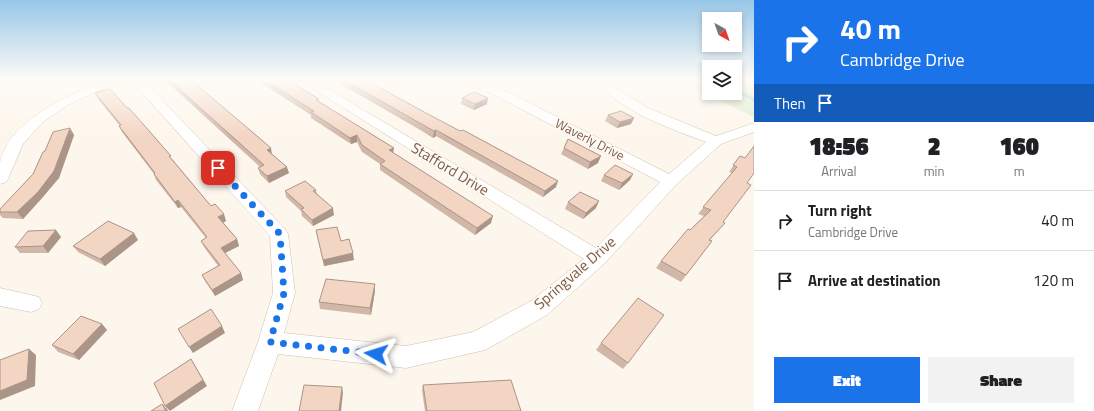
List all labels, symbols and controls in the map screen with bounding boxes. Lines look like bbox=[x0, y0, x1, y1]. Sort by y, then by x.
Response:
text: 40 m bbox=[840, 7, 901, 50]
north arrow bbox=[702, 12, 742, 52]
map controls bbox=[702, 12, 742, 100]
icon: right bbox=[774, 16, 826, 68]
text: Cambridge Drive bbox=[840, 46, 965, 73]
button: layers bbox=[702, 60, 742, 100]
text: Then bbox=[774, 92, 806, 115]
icon: arrive bbox=[814, 92, 836, 114]
street label: Waverly Drive bbox=[552, 113, 628, 165]
text: 18:56 bbox=[809, 128, 869, 164]
text: 2 bbox=[927, 128, 941, 164]
text: 160 bbox=[999, 128, 1039, 164]
street label: Stafford Drive bbox=[407, 136, 494, 201]
pin bbox=[201, 151, 235, 185]
icon: arrive bbox=[207, 157, 229, 179]
text: Arrival bbox=[821, 161, 856, 181]
text: min bbox=[924, 161, 944, 181]
text: m bbox=[1014, 161, 1025, 181]
text: Turn right bbox=[808, 199, 872, 222]
text: 40 m bbox=[1041, 209, 1074, 232]
icon: right bbox=[774, 210, 796, 232]
text: Cambridge Drive bbox=[808, 222, 898, 242]
street label: Springvale Drive bbox=[529, 230, 621, 315]
text: Arrive at destination bbox=[808, 269, 941, 292]
text: 120 m bbox=[1033, 269, 1074, 292]
icon: arrive bbox=[774, 270, 796, 292]
position arrow bbox=[355, 333, 397, 375]
button: Exit bbox=[774, 357, 920, 403]
button: Share bbox=[928, 357, 1074, 403]

